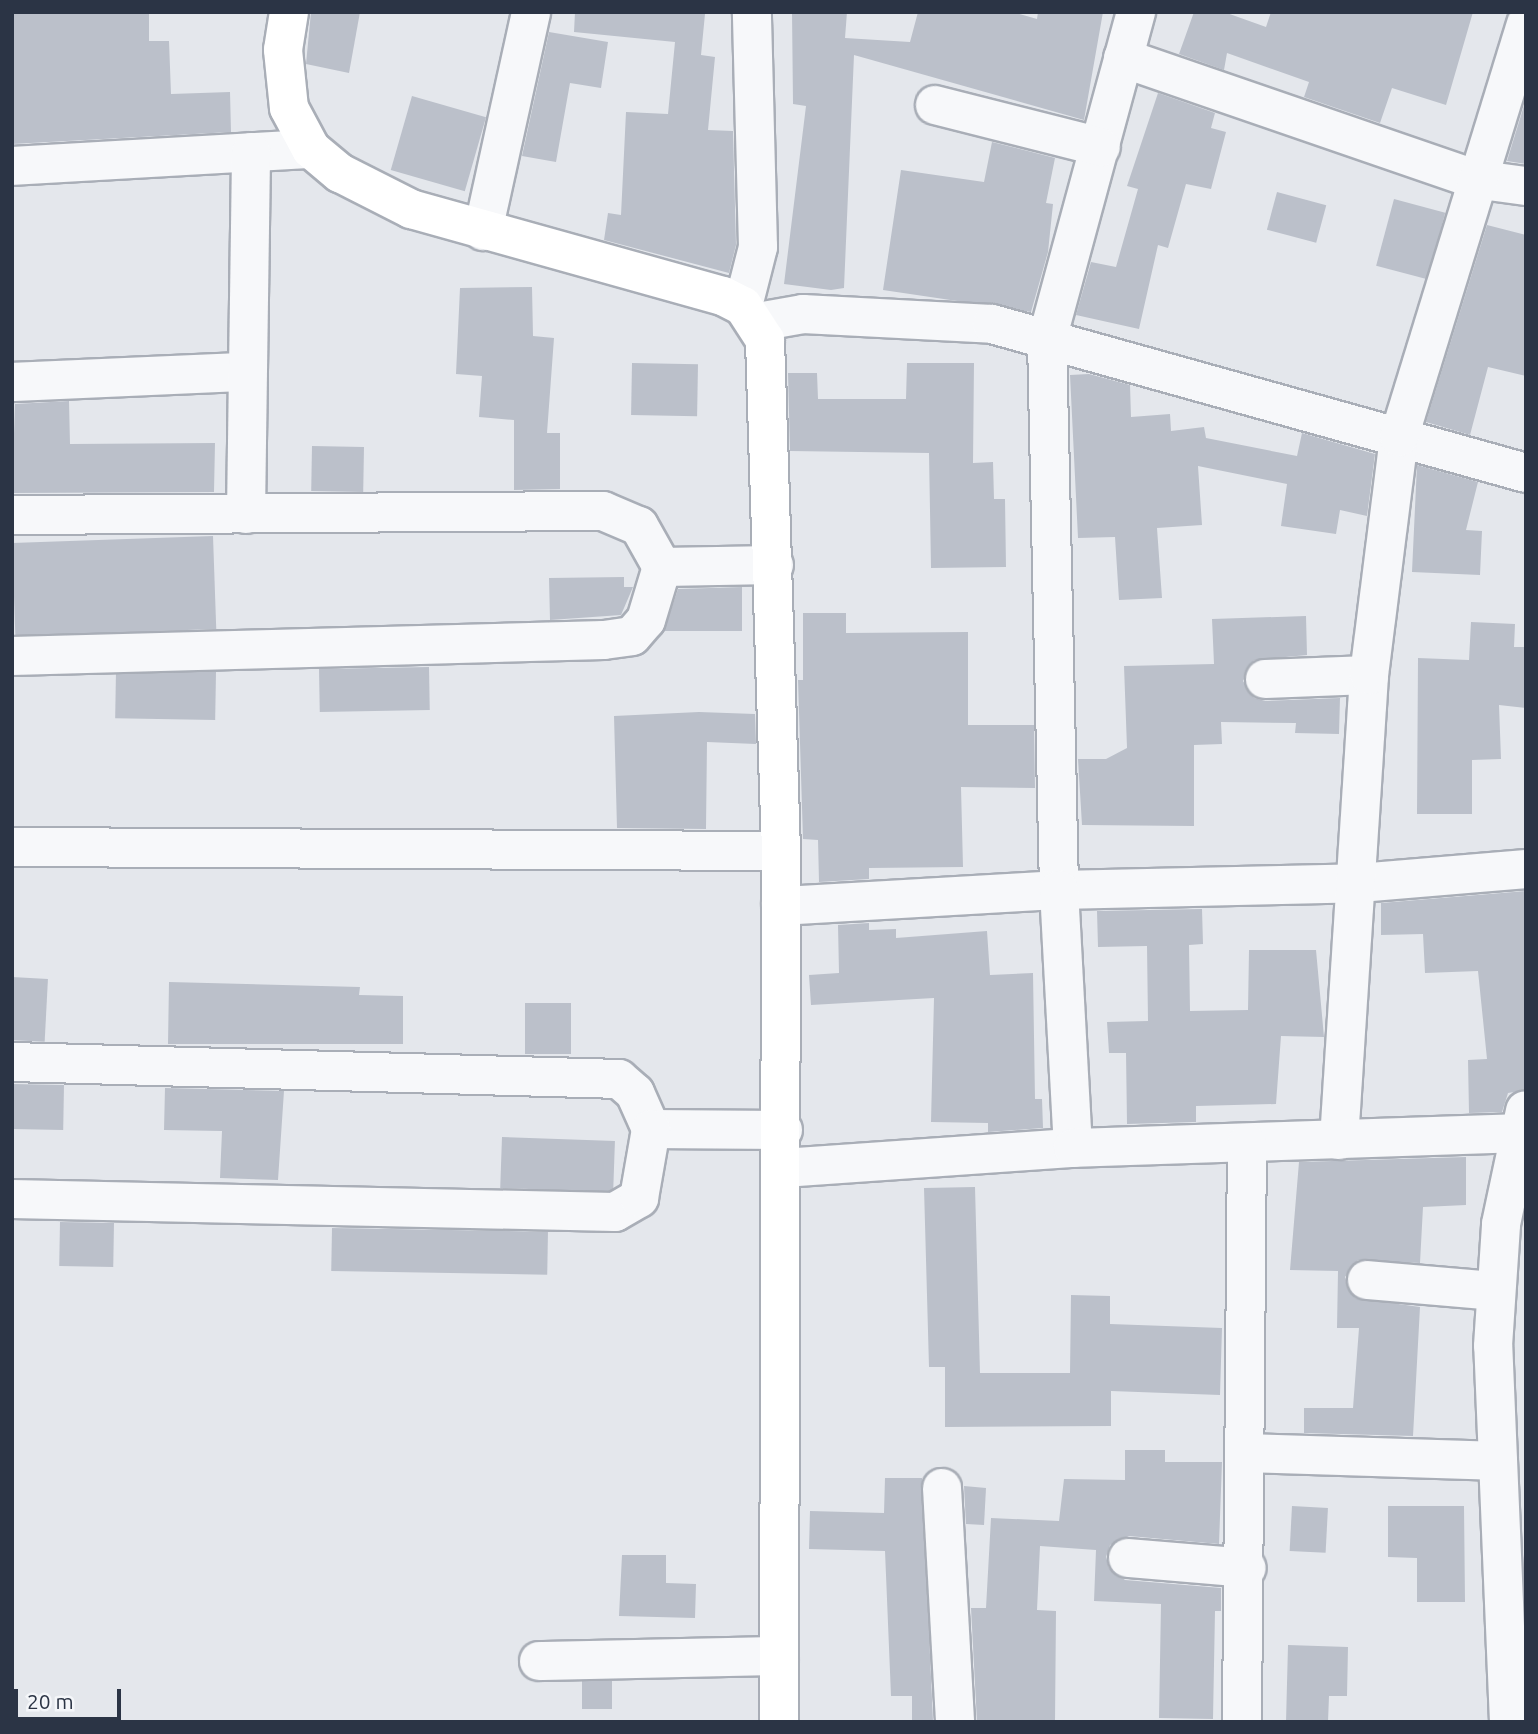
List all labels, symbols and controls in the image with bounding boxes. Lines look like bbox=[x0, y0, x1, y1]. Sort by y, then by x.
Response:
scale bar bbox=[18, 1674, 124, 1718]
text: 20 m bbox=[27, 1689, 74, 1713]

